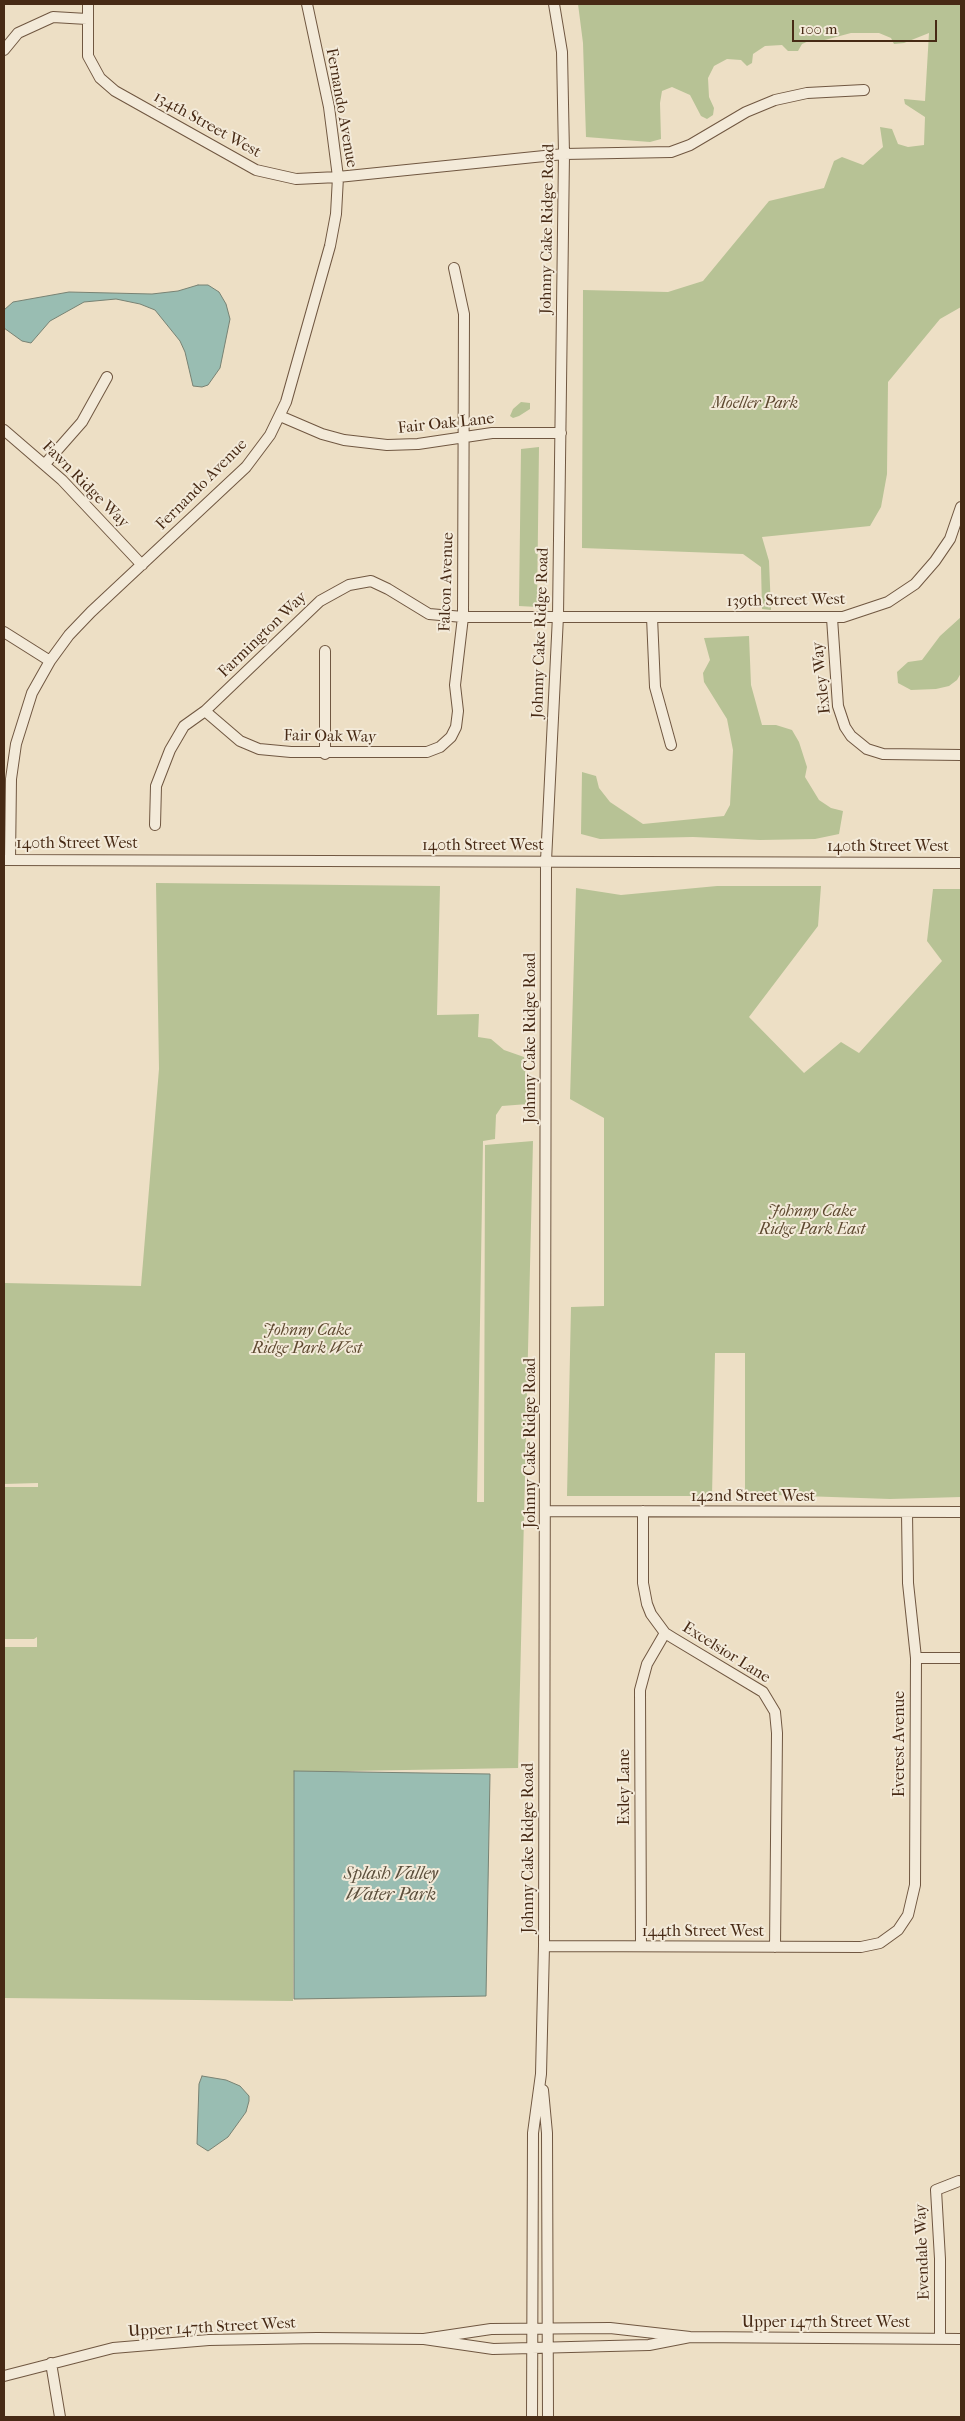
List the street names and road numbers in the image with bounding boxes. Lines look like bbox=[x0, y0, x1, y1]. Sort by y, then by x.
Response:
street label: Fernando Avenue bbox=[321, 47, 361, 169]
street label: 134th Street West bbox=[150, 88, 264, 162]
street label: Johnny Cake Ridge Road bbox=[537, 144, 559, 314]
street label: Fair Oak Lane bbox=[397, 409, 495, 439]
street label: Fernando Avenue bbox=[152, 435, 252, 535]
street label: Fawn Ridge Way bbox=[37, 437, 133, 533]
street label: Falcon Avenue bbox=[436, 532, 458, 632]
street label: Johnny Cake Ridge Road bbox=[528, 547, 554, 719]
street label: Farmington Way bbox=[215, 588, 311, 682]
street label: 139th Street West bbox=[727, 590, 845, 612]
street label: Exley Way bbox=[809, 641, 835, 715]
street label: Fair Oak Way bbox=[283, 727, 377, 747]
street label: 140th Street West bbox=[16, 834, 138, 854]
street label: 140th Street West bbox=[422, 836, 544, 856]
street label: 140th Street West bbox=[827, 837, 949, 857]
street label: Johnny Cake Ridge Road bbox=[521, 953, 541, 1123]
street label: Johnny Cake Ridge Road bbox=[521, 1358, 541, 1528]
street label: 142nd Street West bbox=[691, 1487, 815, 1507]
street label: Excelsior Lane bbox=[678, 1618, 774, 1688]
street label: Everest Avenue bbox=[890, 1691, 910, 1797]
street label: Exley Lane bbox=[615, 1749, 635, 1825]
street label: Johnny Cake Ridge Road bbox=[519, 1763, 539, 1933]
street label: 144th Street West bbox=[642, 1922, 764, 1942]
street label: Evendale Way bbox=[912, 2204, 934, 2300]
street label: Upper 147th Street West bbox=[742, 2313, 910, 2333]
street label: Upper 147th Street West bbox=[127, 2314, 297, 2342]

